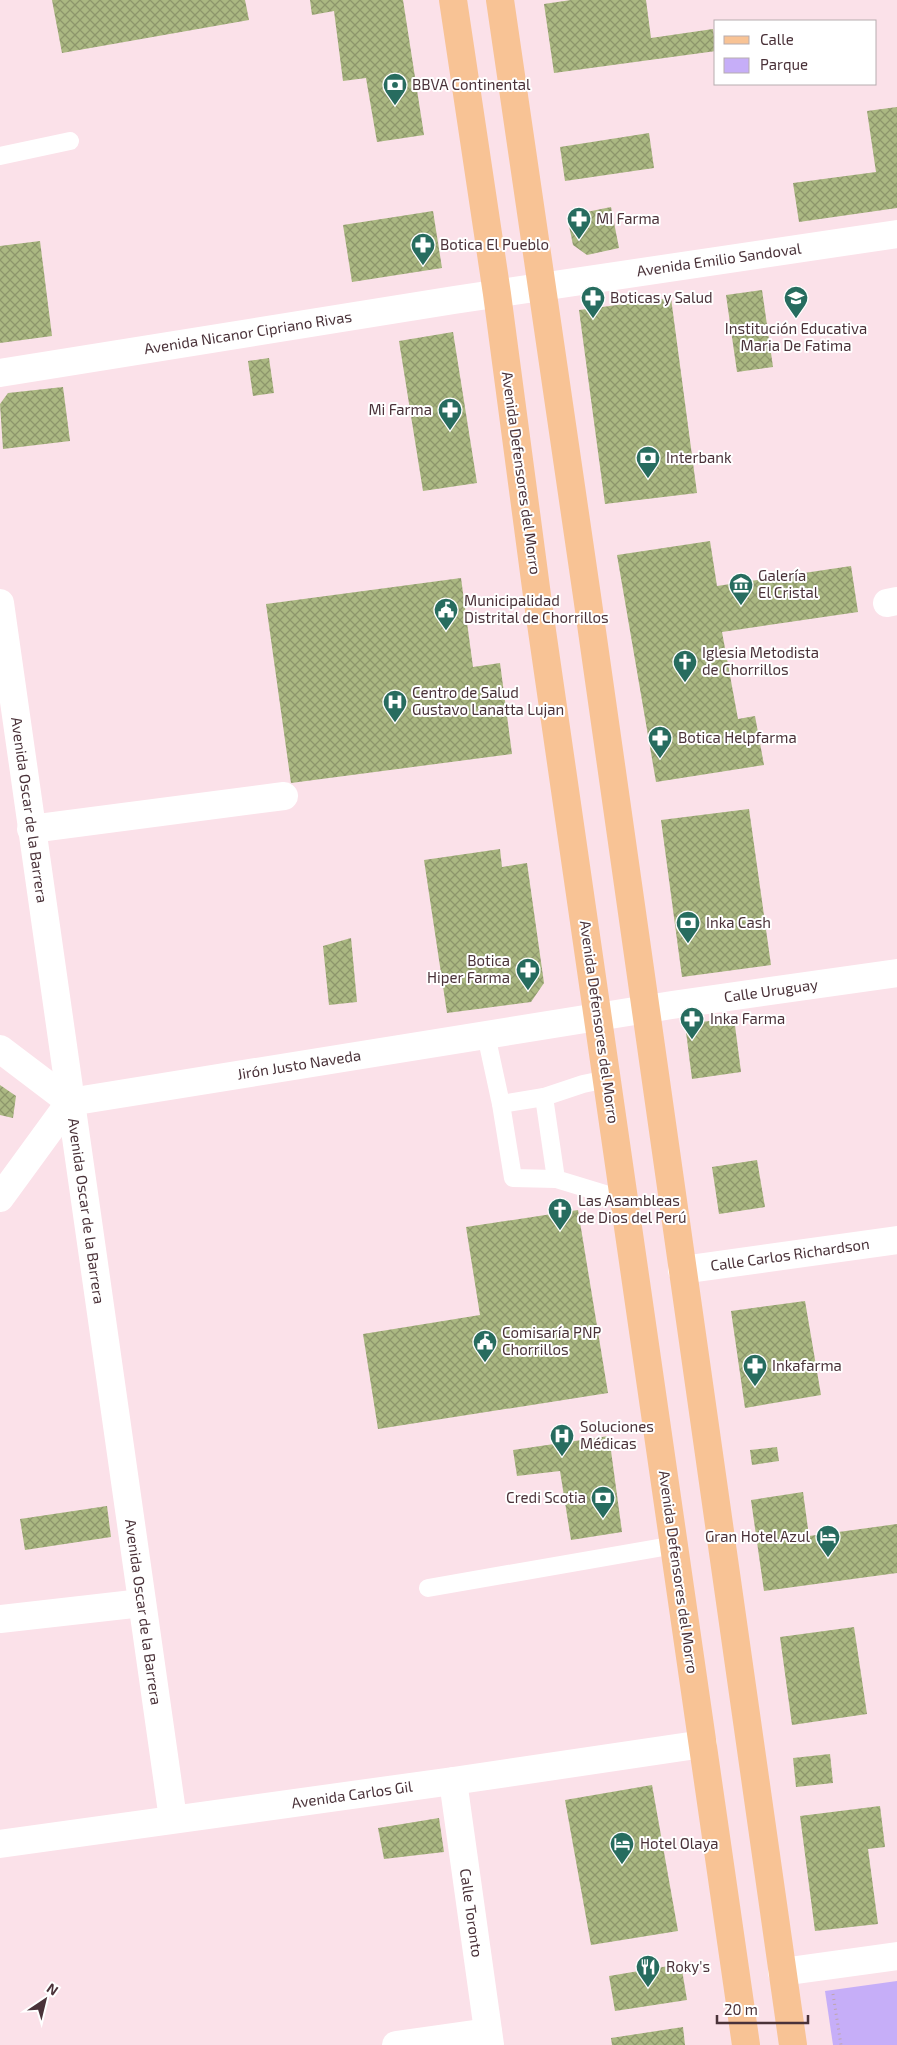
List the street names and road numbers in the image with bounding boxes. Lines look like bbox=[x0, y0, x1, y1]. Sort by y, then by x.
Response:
street label: Avenida Emilio Sandoval bbox=[636, 238, 803, 279]
street label: Avenida Nicanor Cipriano Rivas bbox=[143, 307, 353, 357]
street label: Avenida Defensores del Morro bbox=[499, 370, 545, 576]
street label: Avenida Oscar de la Barrera bbox=[8, 716, 52, 904]
street label: Avenida Defensores del Morro bbox=[577, 919, 623, 1125]
street label: Calle Uruguay bbox=[723, 974, 819, 1006]
street label: Jirón Justo Naveda bbox=[236, 1045, 362, 1083]
street label: Avenida Oscar de la Barrera bbox=[65, 1117, 109, 1305]
street label: Calle Carlos Richardson bbox=[709, 1234, 871, 1274]
street label: Avenida Defensores del Morro bbox=[656, 1469, 702, 1675]
street label: Avenida Oscar de la Barrera bbox=[122, 1518, 166, 1706]
street label: Avenida Carlos Gil bbox=[290, 1777, 414, 1811]
street label: Calle Toronto bbox=[457, 1867, 487, 1958]

